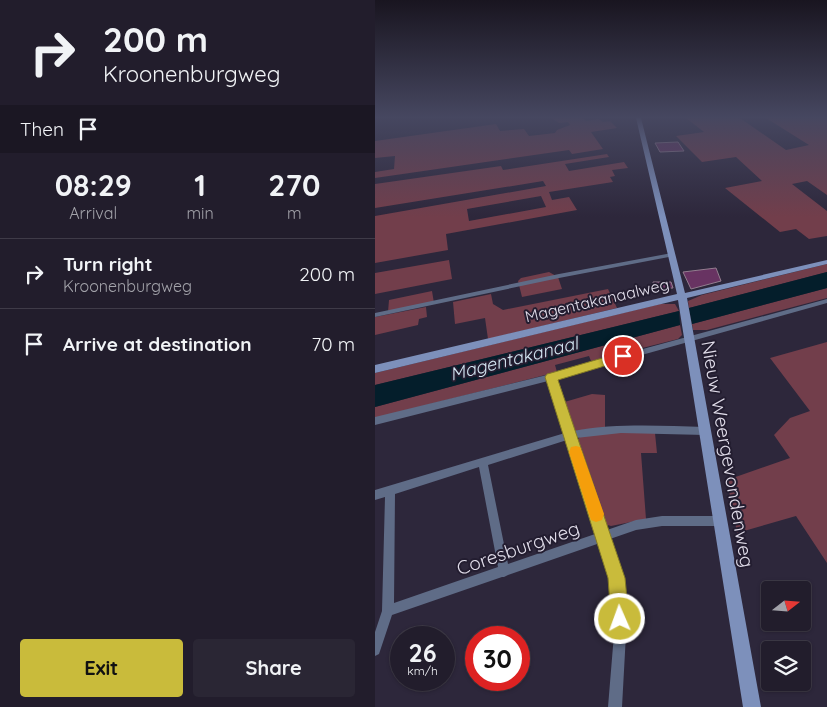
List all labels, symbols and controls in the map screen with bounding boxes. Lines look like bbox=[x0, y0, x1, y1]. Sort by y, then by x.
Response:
text: 200 m bbox=[103, 17, 208, 61]
icon: right bbox=[20, 20, 85, 85]
text: Kroonenburgweg bbox=[103, 60, 280, 88]
icon: arrive bbox=[74, 115, 102, 143]
text: Then bbox=[20, 117, 64, 141]
text: 08:29 bbox=[55, 166, 132, 204]
text: 1 bbox=[194, 166, 206, 204]
text: 270 bbox=[268, 166, 320, 204]
text: Arrival bbox=[69, 203, 117, 223]
text: min bbox=[186, 203, 214, 223]
text: m bbox=[287, 203, 302, 223]
text: Turn right bbox=[63, 252, 152, 276]
icon: right bbox=[20, 260, 48, 288]
text: 200 m bbox=[299, 262, 355, 286]
street label: Magentakanaalweg bbox=[523, 274, 671, 326]
text: Kroonenburgweg bbox=[63, 276, 192, 296]
icon: arrive bbox=[20, 330, 48, 358]
water label: Magentakanaal bbox=[447, 331, 582, 386]
text: Arrive at destination bbox=[63, 332, 252, 356]
text: 70 m bbox=[311, 332, 355, 356]
pin bbox=[602, 335, 644, 377]
street label: Nieuw Weergevondenweg bbox=[696, 339, 760, 569]
icon: arrive bbox=[609, 342, 637, 370]
street label: Coresburgweg bbox=[453, 516, 583, 580]
north arrow bbox=[761, 581, 811, 631]
map controls bbox=[761, 581, 811, 691]
position arrow bbox=[593, 592, 645, 644]
speed limit sign: 30 bbox=[465, 626, 530, 691]
text: 26 bbox=[408, 637, 437, 668]
button: Exit bbox=[20, 639, 183, 697]
button: Share bbox=[193, 639, 355, 697]
button: layers bbox=[761, 641, 811, 691]
text: km/h bbox=[407, 663, 438, 678]

